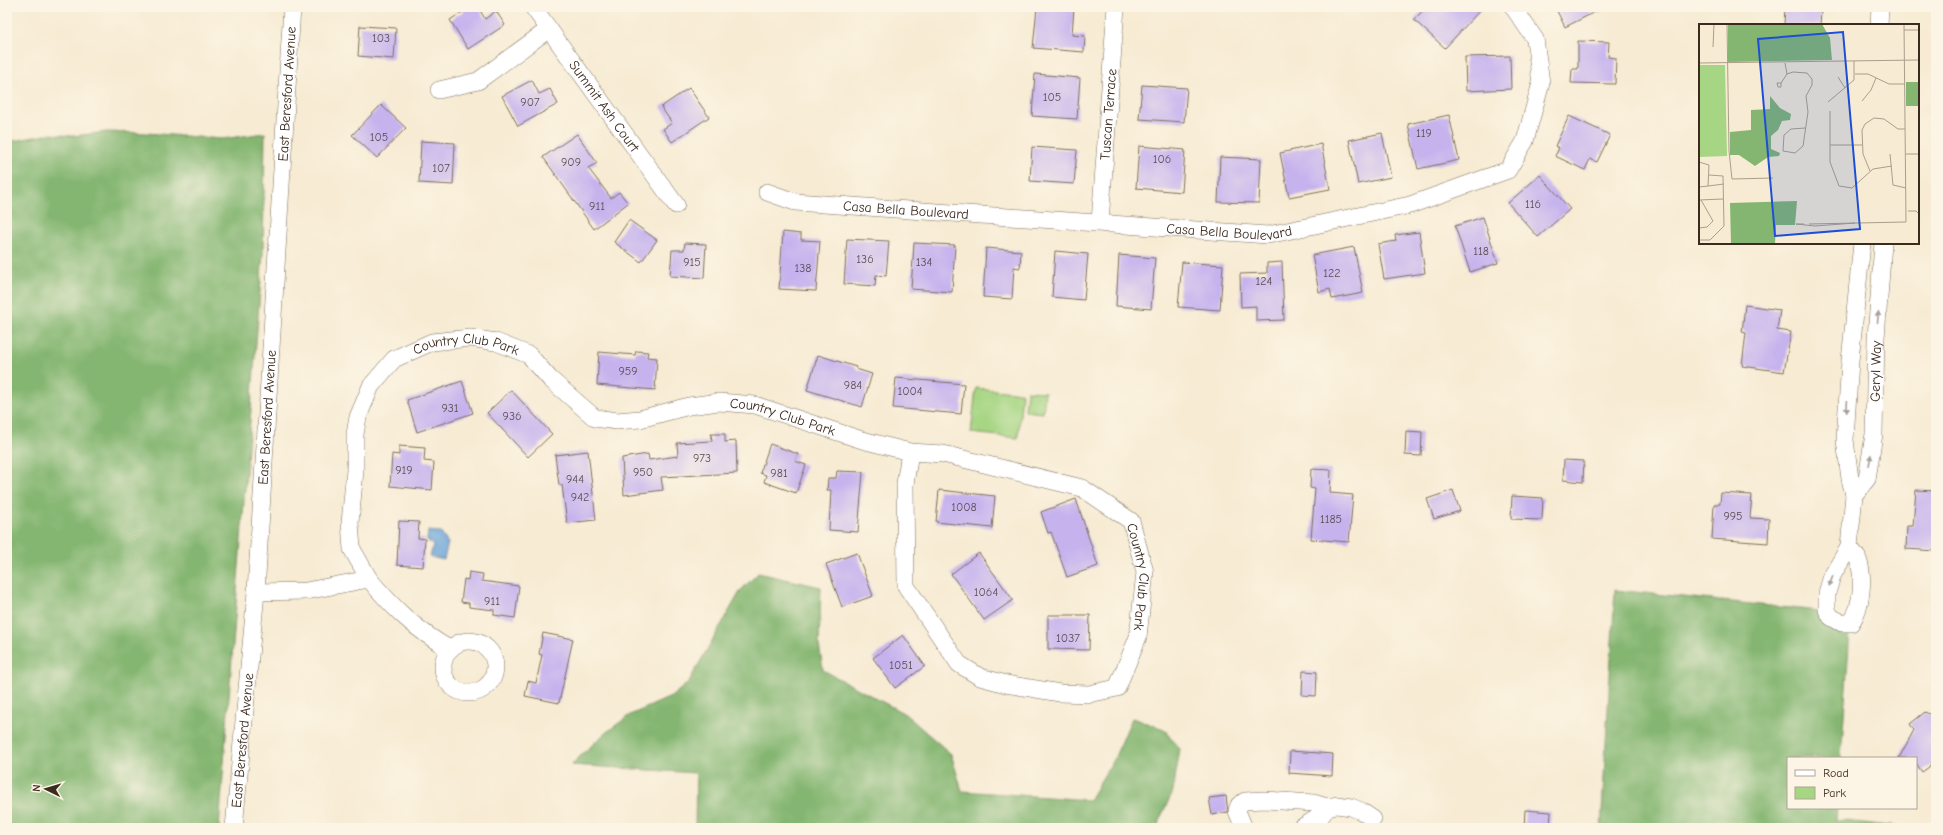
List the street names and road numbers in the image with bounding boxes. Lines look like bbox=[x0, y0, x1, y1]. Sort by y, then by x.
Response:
street label: East Beresford Avenue bbox=[274, 26, 299, 162]
street label: Summit Ash Court bbox=[566, 57, 644, 156]
street label: Tuscan Terrace bbox=[1096, 68, 1120, 161]
street label: Casa Bella Boulevard bbox=[843, 197, 969, 223]
street label: Casa Bella Boulevard bbox=[1166, 219, 1293, 244]
street label: Country Club Park bbox=[410, 329, 522, 359]
street label: Geryl Way bbox=[1866, 340, 1884, 402]
street label: East Beresford Avenue bbox=[254, 349, 279, 485]
street label: Country Club Park bbox=[729, 394, 838, 439]
street label: Country Club Park bbox=[1123, 521, 1153, 632]
street label: East Beresford Avenue bbox=[227, 672, 257, 808]

